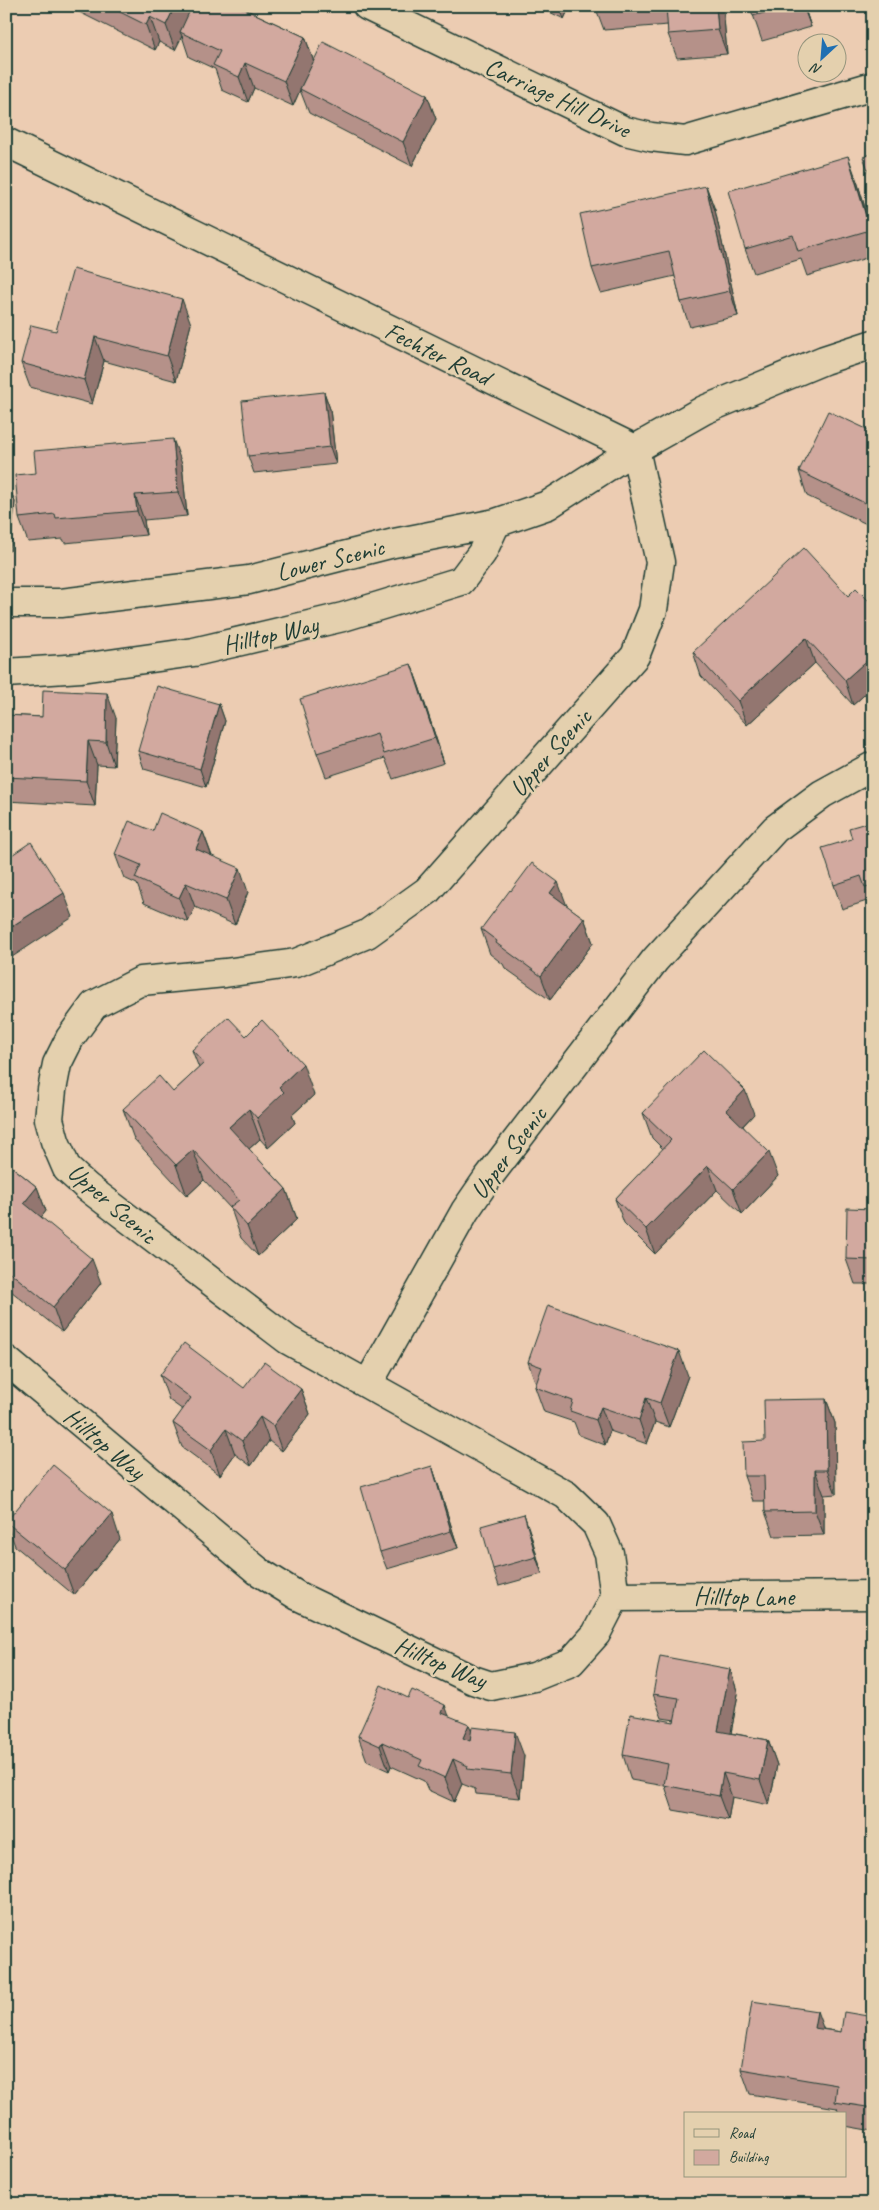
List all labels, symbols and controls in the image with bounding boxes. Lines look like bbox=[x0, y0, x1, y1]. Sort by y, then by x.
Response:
north arrow bbox=[796, 32, 846, 82]
street label: Carriage Hill Drive bbox=[480, 50, 637, 146]
text: N bbox=[807, 59, 824, 79]
street label: Fechter Road bbox=[380, 315, 499, 395]
street label: Lower Scenic bbox=[273, 531, 388, 589]
street label: Hilltop Way bbox=[219, 608, 322, 661]
street label: Upper Scenic bbox=[503, 701, 599, 804]
street label: Upper Scenic bbox=[463, 1099, 555, 1205]
street label: Upper Scenic bbox=[61, 1156, 164, 1252]
street label: Hilltop Way bbox=[57, 1400, 153, 1488]
street label: Hilltop Lane bbox=[694, 1581, 796, 1613]
street label: Hilltop Way bbox=[390, 1629, 493, 1697]
legend bbox=[684, 2112, 846, 2178]
text: Road bbox=[729, 2124, 756, 2143]
text: Building bbox=[729, 2148, 769, 2167]

